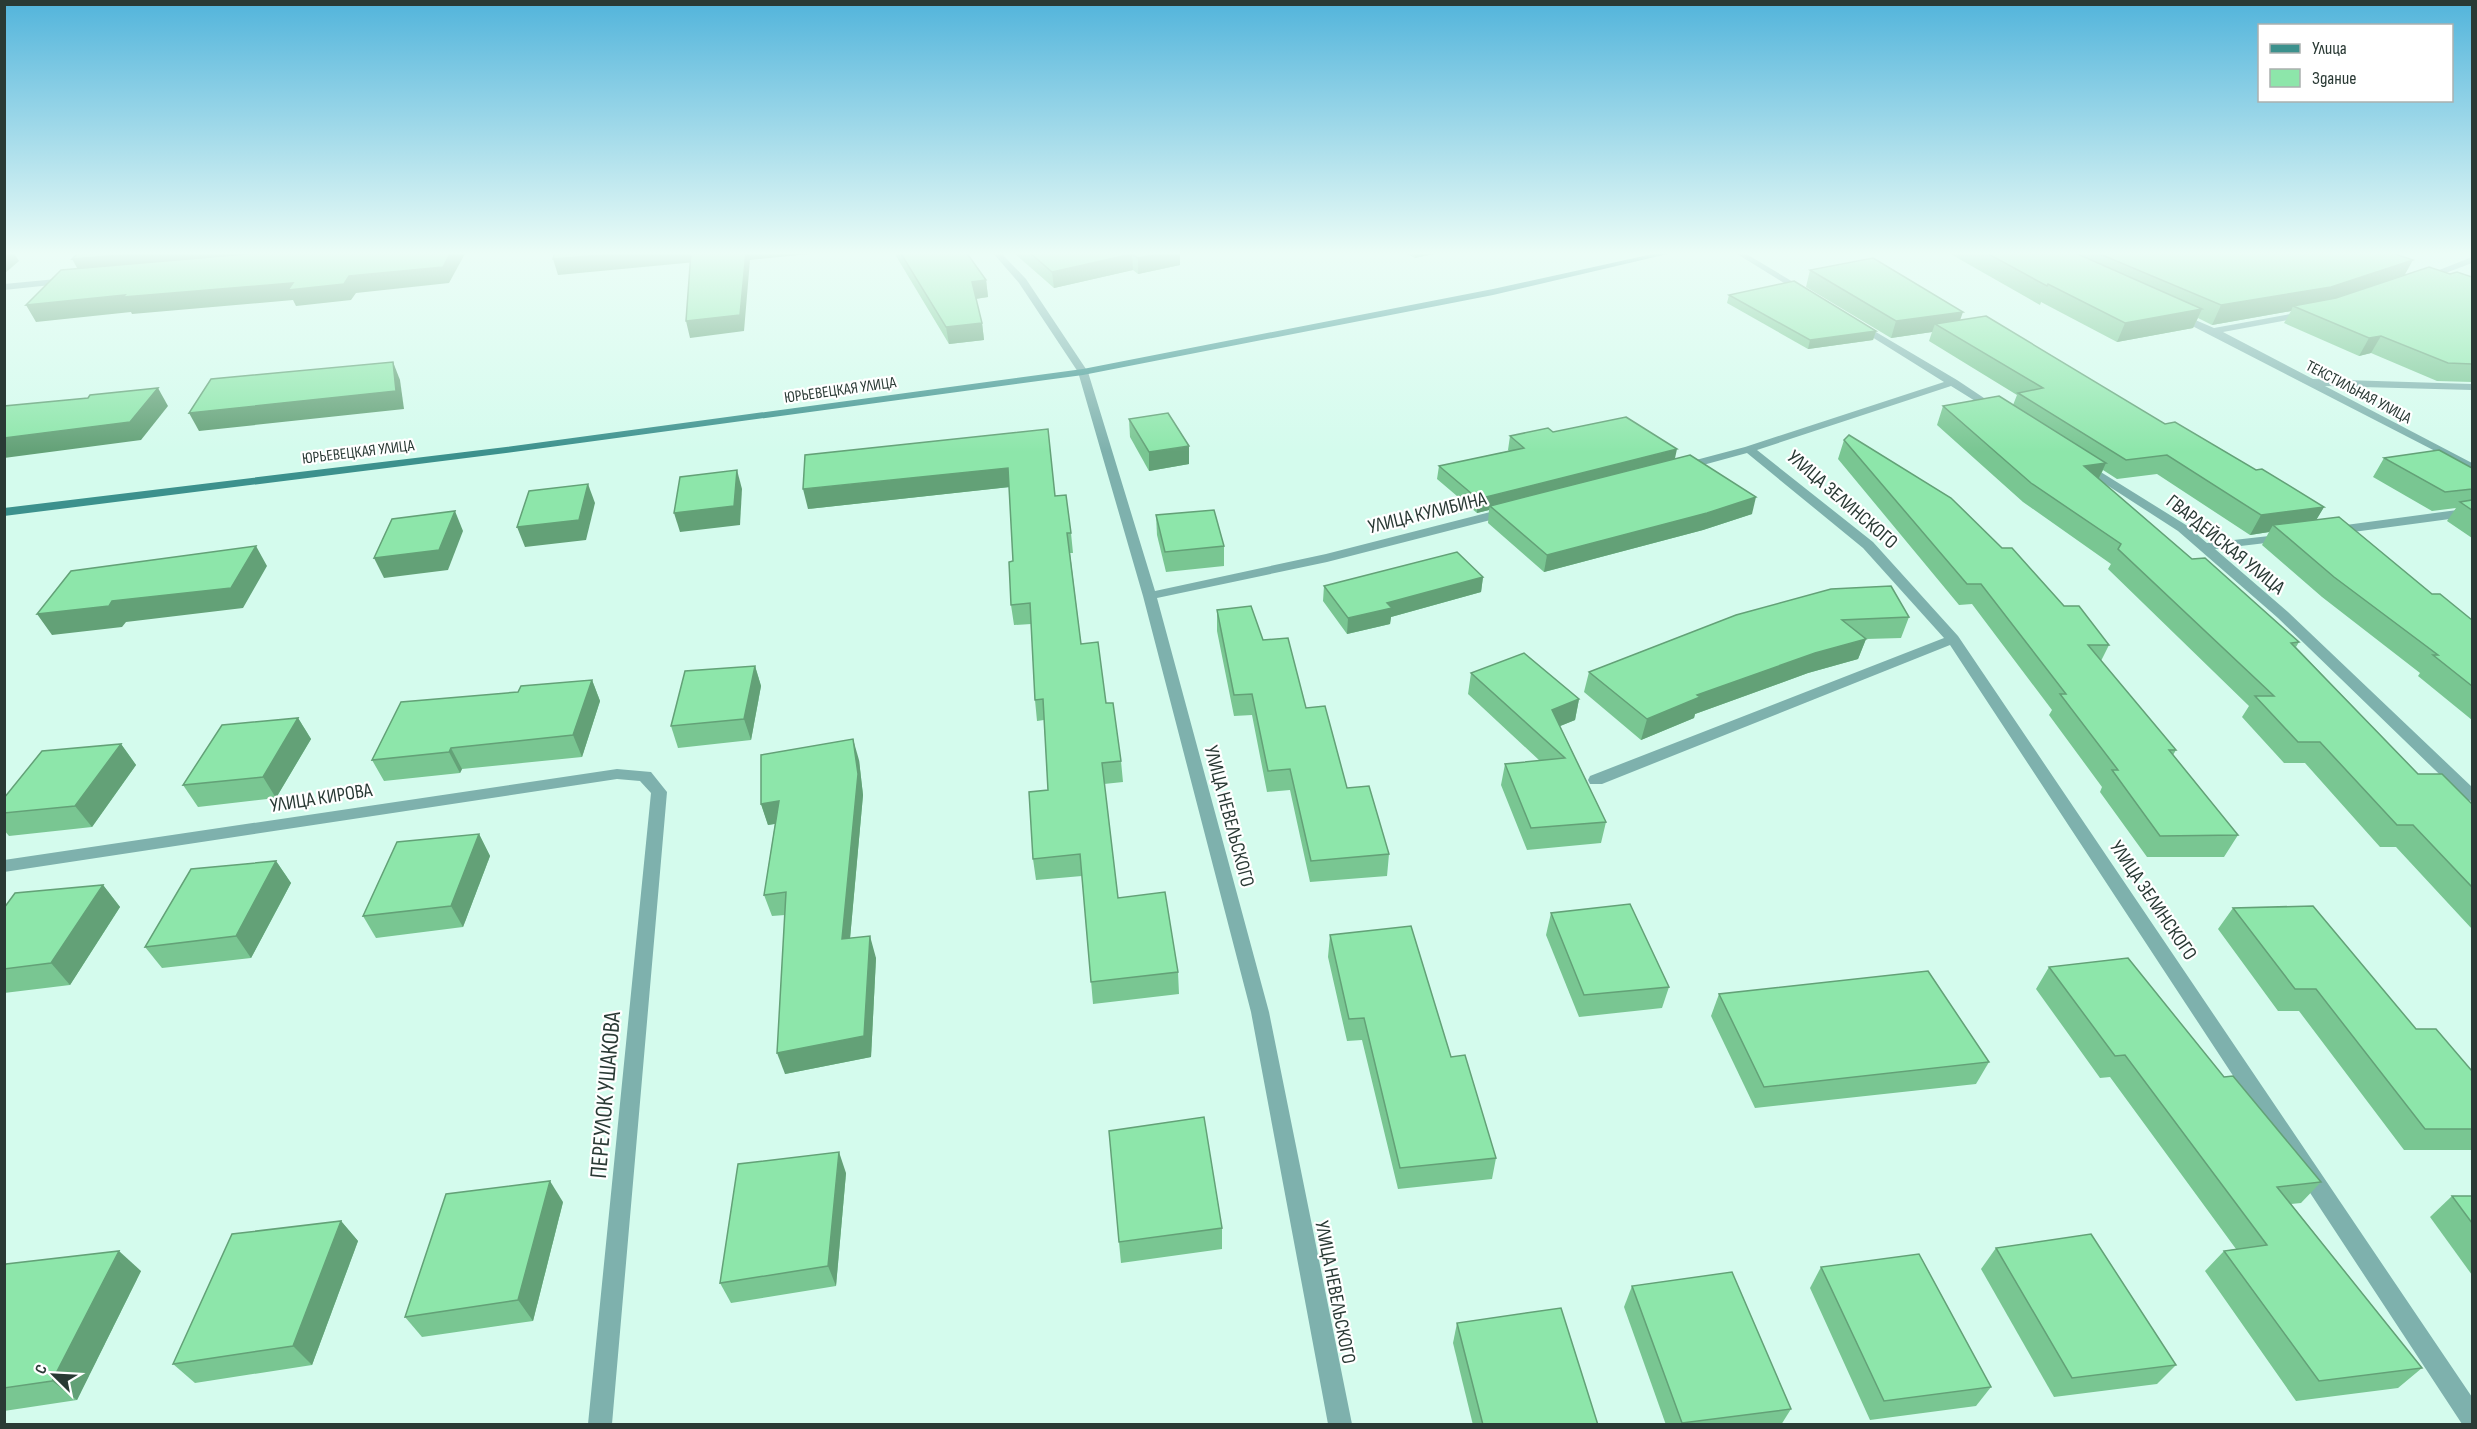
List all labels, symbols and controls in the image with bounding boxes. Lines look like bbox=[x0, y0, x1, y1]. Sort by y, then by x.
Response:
legend bbox=[2258, 24, 2453, 102]
text: Улица bbox=[2312, 38, 2347, 59]
text: Здание bbox=[2312, 68, 2357, 89]
street label: ТЕКСТИЛЬНАЯ УЛИЦА bbox=[2302, 357, 2414, 428]
street label: ЮРЬЕВЕЦКАЯ УЛИЦА bbox=[783, 373, 898, 408]
street label: ЮРЬЕВЕЦКАЯ УЛИЦА bbox=[301, 436, 415, 469]
street label: УЛИЦА ЗЕЛИНСКОГО bbox=[1782, 445, 1903, 554]
street label: УЛИЦА КУЛИБИНА bbox=[1366, 487, 1489, 539]
street label: ГВАРДЕЙСКАЯ УЛИЦА bbox=[2161, 490, 2290, 600]
street label: УЛИЦА НЕВЕЛЬСКОГО bbox=[1199, 743, 1259, 890]
street label: УЛИЦА КИРОВА bbox=[268, 778, 374, 818]
street label: УЛИЦА ЗЕЛИНСКОГО bbox=[2104, 836, 2202, 965]
street label: ПЕРЕУЛОК УШАКОВА bbox=[584, 1010, 627, 1180]
street label: УЛИЦА НЕВЕЛЬСКОГО bbox=[1309, 1218, 1361, 1366]
north arrow bbox=[24, 1345, 84, 1405]
text: С bbox=[31, 1362, 52, 1377]

